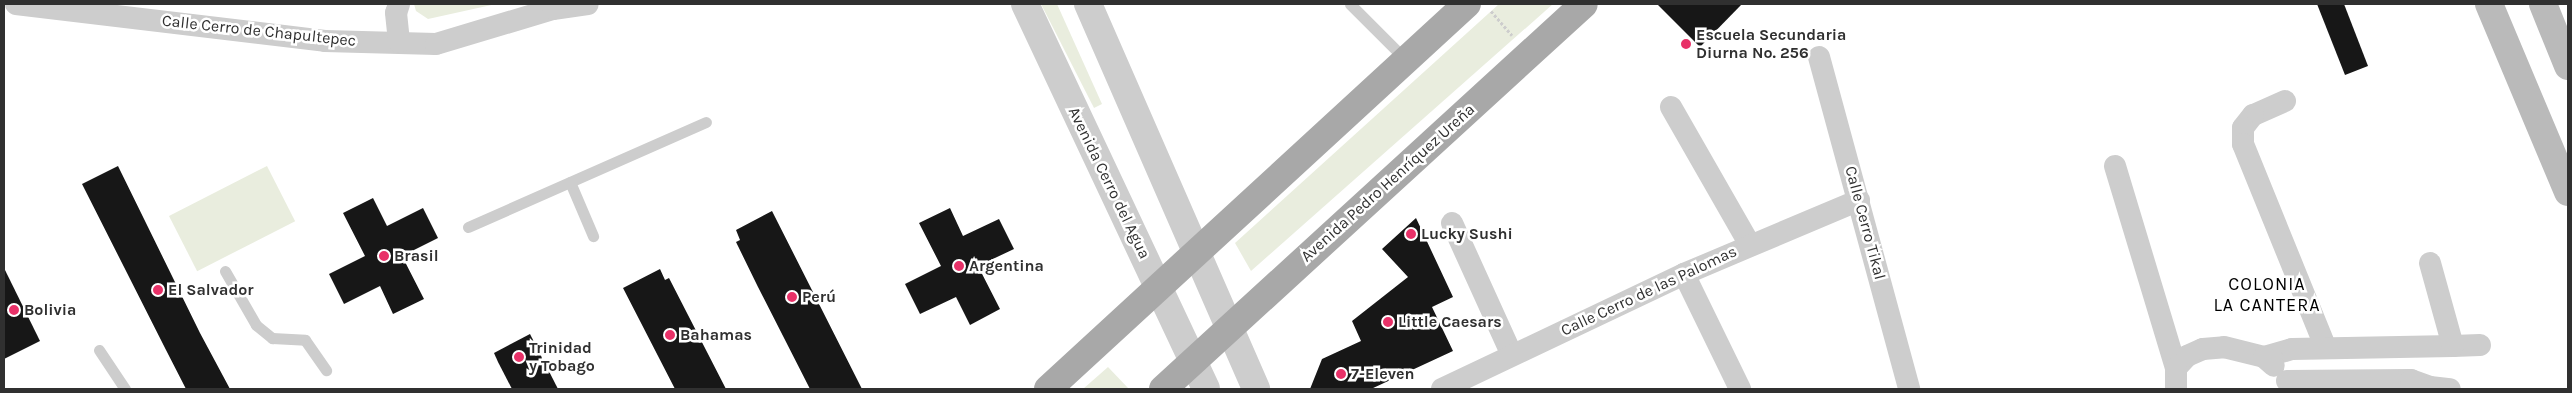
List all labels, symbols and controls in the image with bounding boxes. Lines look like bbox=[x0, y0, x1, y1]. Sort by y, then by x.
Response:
street label: Calle Cerro de Chapultepec bbox=[161, 11, 357, 51]
place label: Escuela Secundaria Diurna No. 256 bbox=[1696, 25, 1846, 63]
marker: Escuela Secundaria Diurna No. 256 bbox=[1680, 38, 1692, 50]
street label: Avenida Pedro Henríquez Ureña bbox=[1297, 100, 1479, 266]
street label: Avenida Cerro del Agua bbox=[1064, 104, 1154, 262]
street label: Calle Cerro Tikal bbox=[1841, 164, 1889, 282]
place label: Lucky Sushi bbox=[1421, 224, 1513, 244]
marker: Lucky Sushi bbox=[1405, 228, 1417, 240]
street label: Calle Cerro de las Palomas bbox=[1558, 242, 1740, 340]
place label: Brasil bbox=[394, 246, 439, 266]
marker: Brasil bbox=[378, 250, 390, 262]
place label: Argentina bbox=[969, 256, 1044, 276]
marker: Argentina bbox=[953, 260, 965, 272]
district label: COLONIA LA CANTERA bbox=[2212, 274, 2322, 316]
place label: El Salvador bbox=[168, 280, 254, 300]
marker: El Salvador bbox=[152, 284, 164, 296]
place label: Perú bbox=[802, 287, 836, 307]
marker: Perú bbox=[786, 291, 798, 303]
place label: Bolivia bbox=[24, 300, 76, 320]
marker: Bolivia bbox=[8, 304, 20, 316]
place label: Little Caesars bbox=[1398, 312, 1502, 332]
marker: Little Caesars bbox=[1382, 316, 1394, 328]
place label: Bahamas bbox=[680, 325, 752, 345]
marker: Bahamas bbox=[664, 329, 676, 341]
place label: Trinidad y Tobago bbox=[529, 338, 595, 376]
marker: Trinidad y Tobago bbox=[513, 351, 525, 363]
place label: 7-Eleven bbox=[1351, 364, 1414, 384]
marker: 7-Eleven bbox=[1335, 368, 1347, 380]

